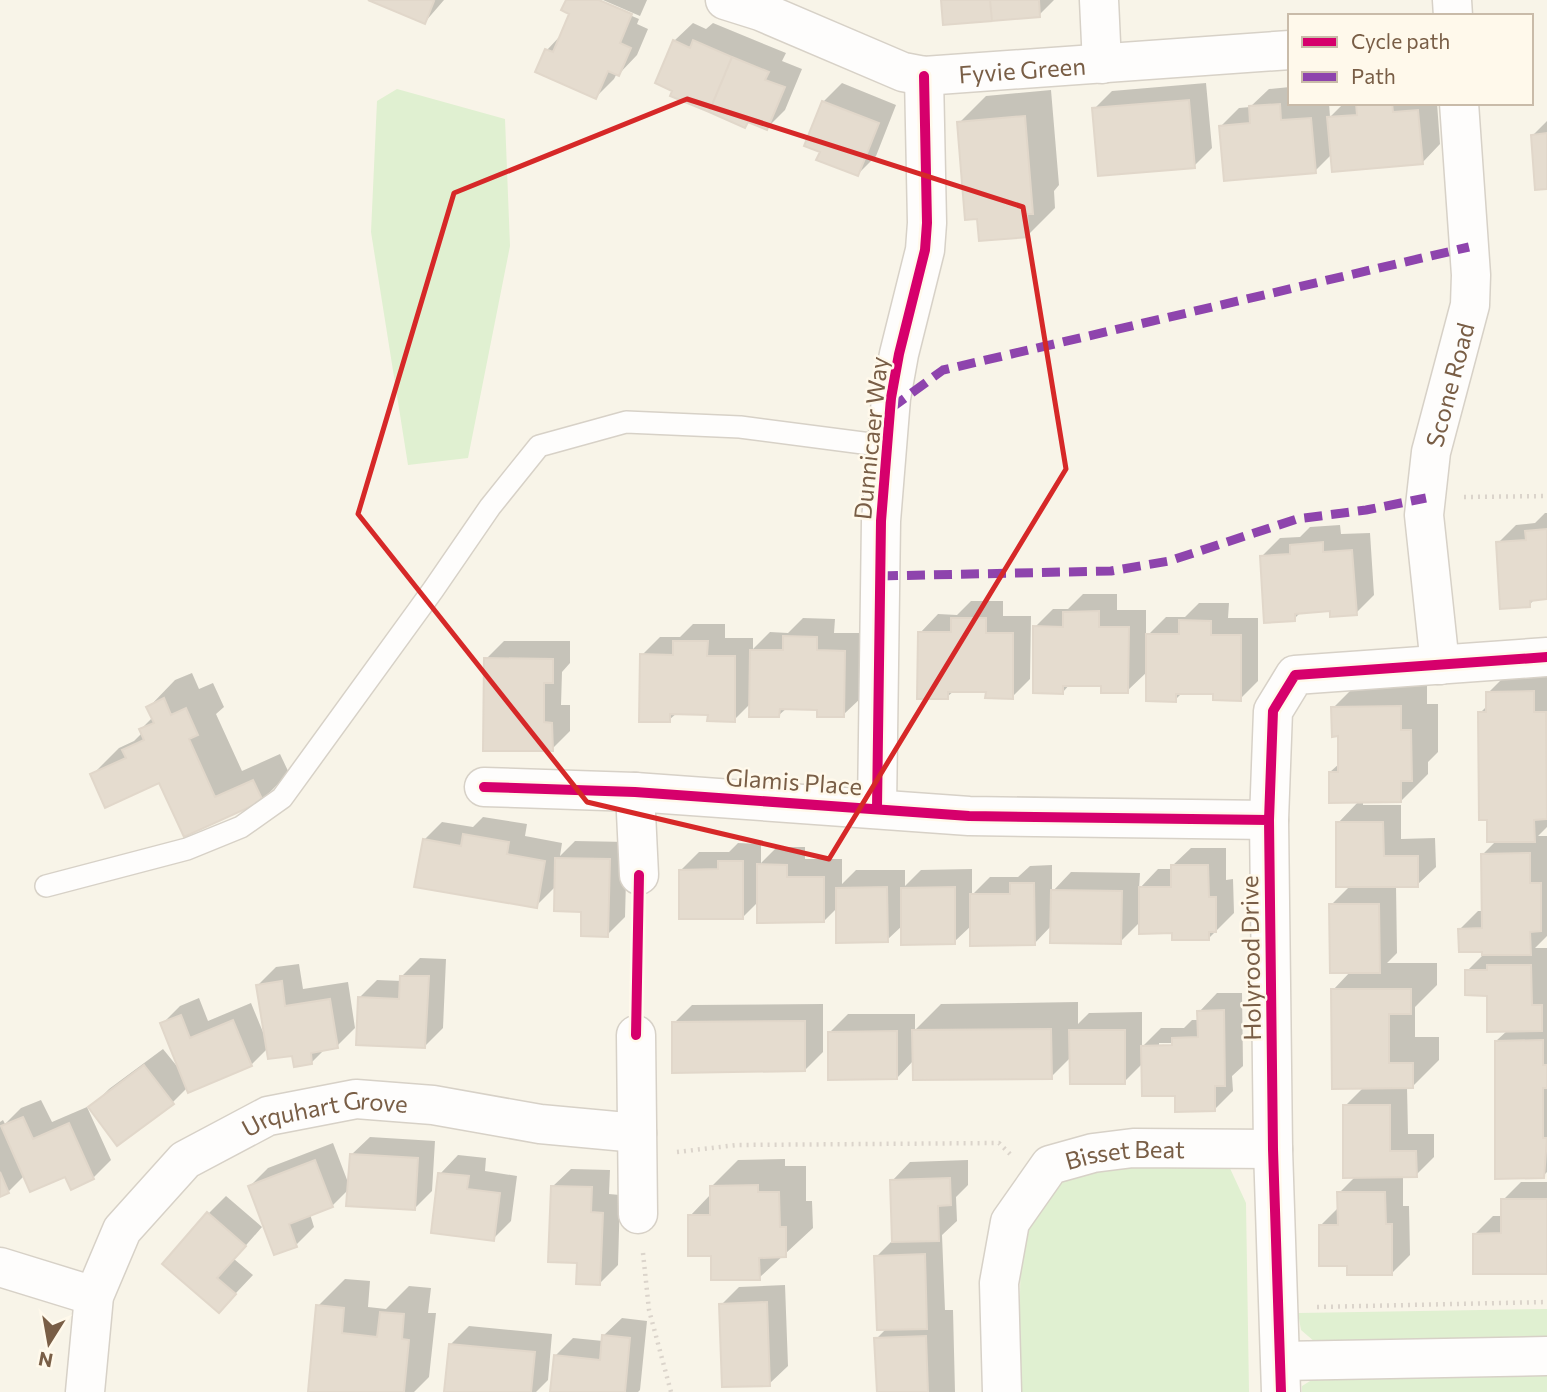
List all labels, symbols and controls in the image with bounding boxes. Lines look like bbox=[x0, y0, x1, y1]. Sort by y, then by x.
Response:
legend bbox=[1288, 14, 1533, 105]
text: Cycle path bbox=[1351, 28, 1450, 53]
street label: Fyvie Green bbox=[958, 50, 1087, 88]
text: Path bbox=[1351, 63, 1396, 88]
street label: Scone Road bbox=[1419, 319, 1479, 450]
street label: Dunnicaer Way bbox=[847, 355, 893, 521]
street label: Glamis Place bbox=[725, 762, 863, 800]
street label: Holyrood Drive bbox=[1234, 875, 1266, 1041]
street label: Urquhart Grove bbox=[236, 1084, 409, 1142]
street label: Bisset Beat bbox=[1061, 1133, 1185, 1175]
north arrow bbox=[14, 1308, 84, 1378]
text: N bbox=[36, 1348, 55, 1373]

